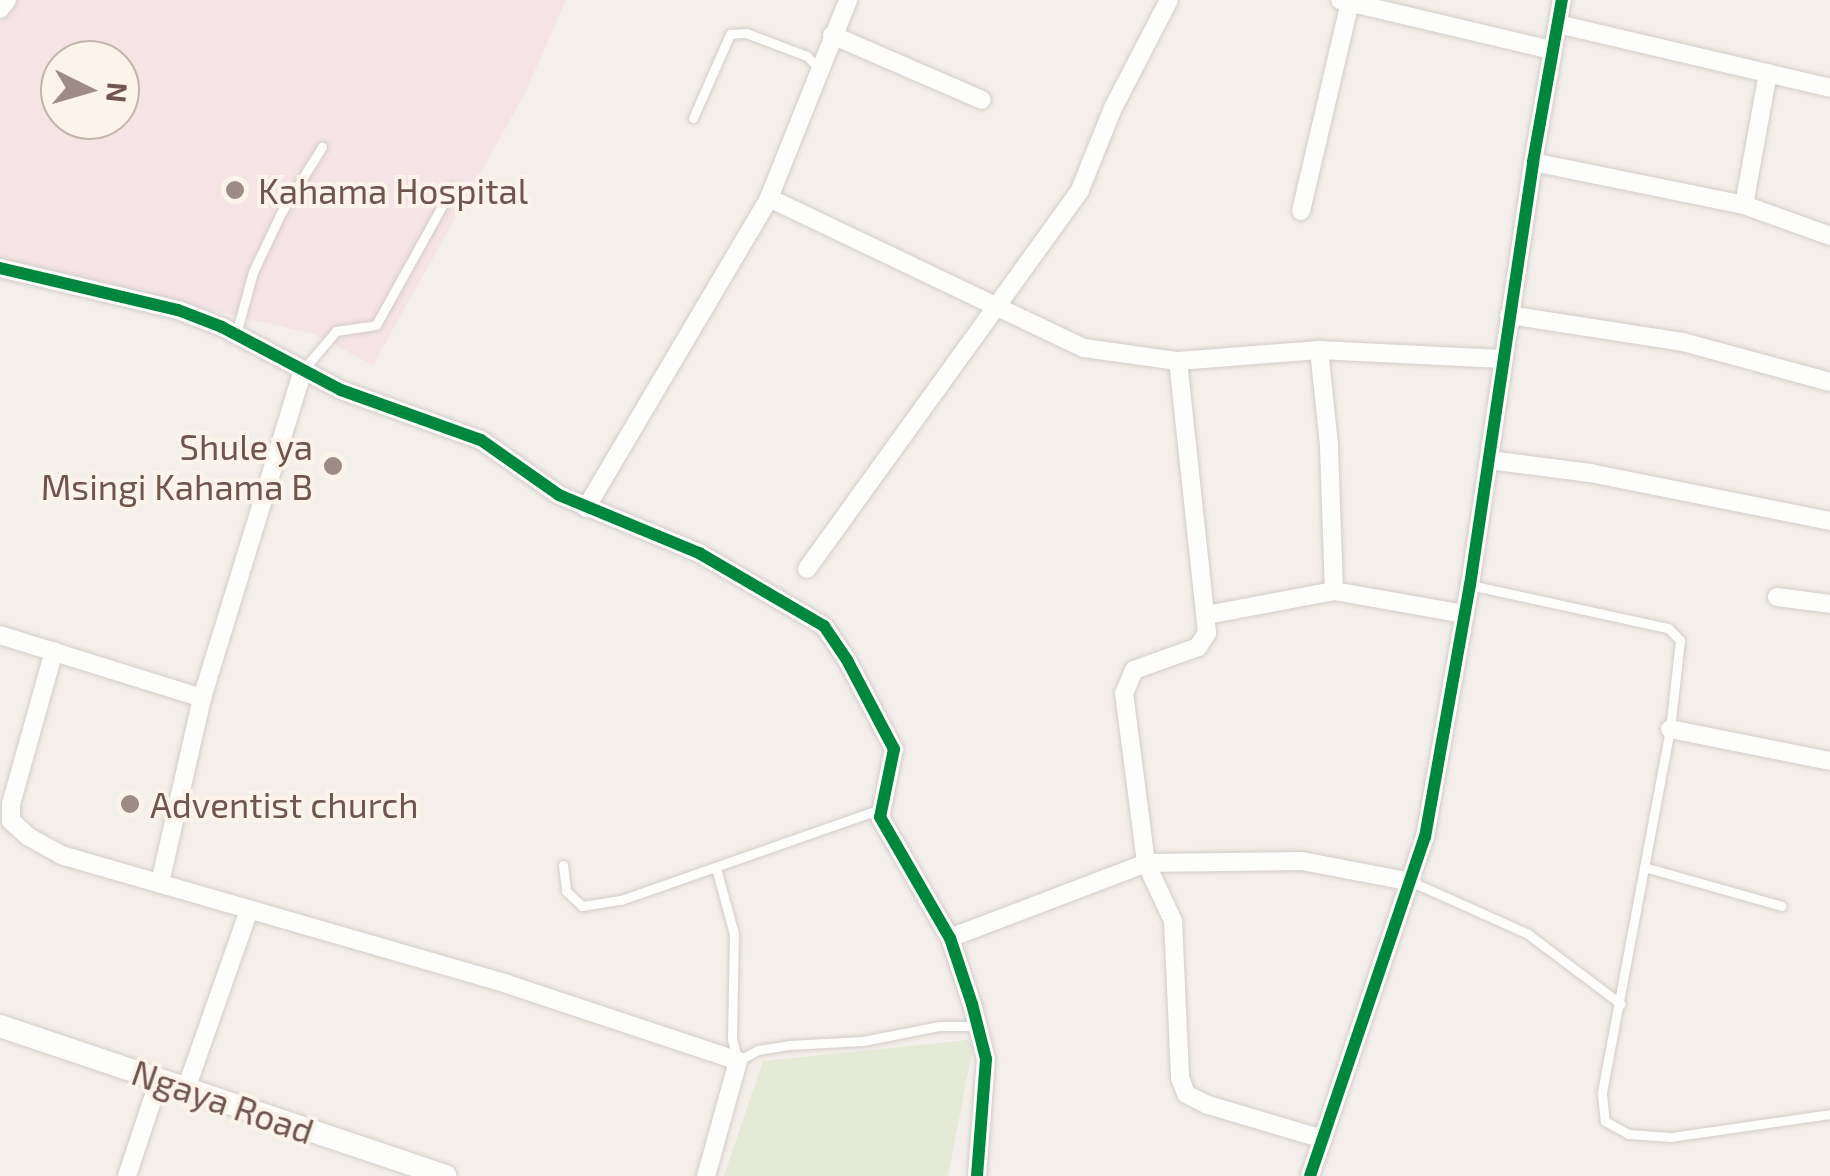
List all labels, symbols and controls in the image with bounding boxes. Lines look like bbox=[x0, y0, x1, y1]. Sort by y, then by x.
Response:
north arrow bbox=[40, 40, 140, 140]
text: N bbox=[100, 81, 136, 104]
place label: Kahama Hospital bbox=[258, 169, 528, 211]
marker: Kahama Hospital bbox=[222, 177, 248, 203]
place label: Shule ya Msingi Kahama B bbox=[41, 425, 313, 507]
marker: Shule ya Msingi Kahama B bbox=[322, 455, 344, 477]
place label: Adventist church bbox=[150, 783, 419, 825]
marker: Adventist church bbox=[119, 793, 141, 815]
street label: Ngaya Road bbox=[127, 1050, 319, 1152]

